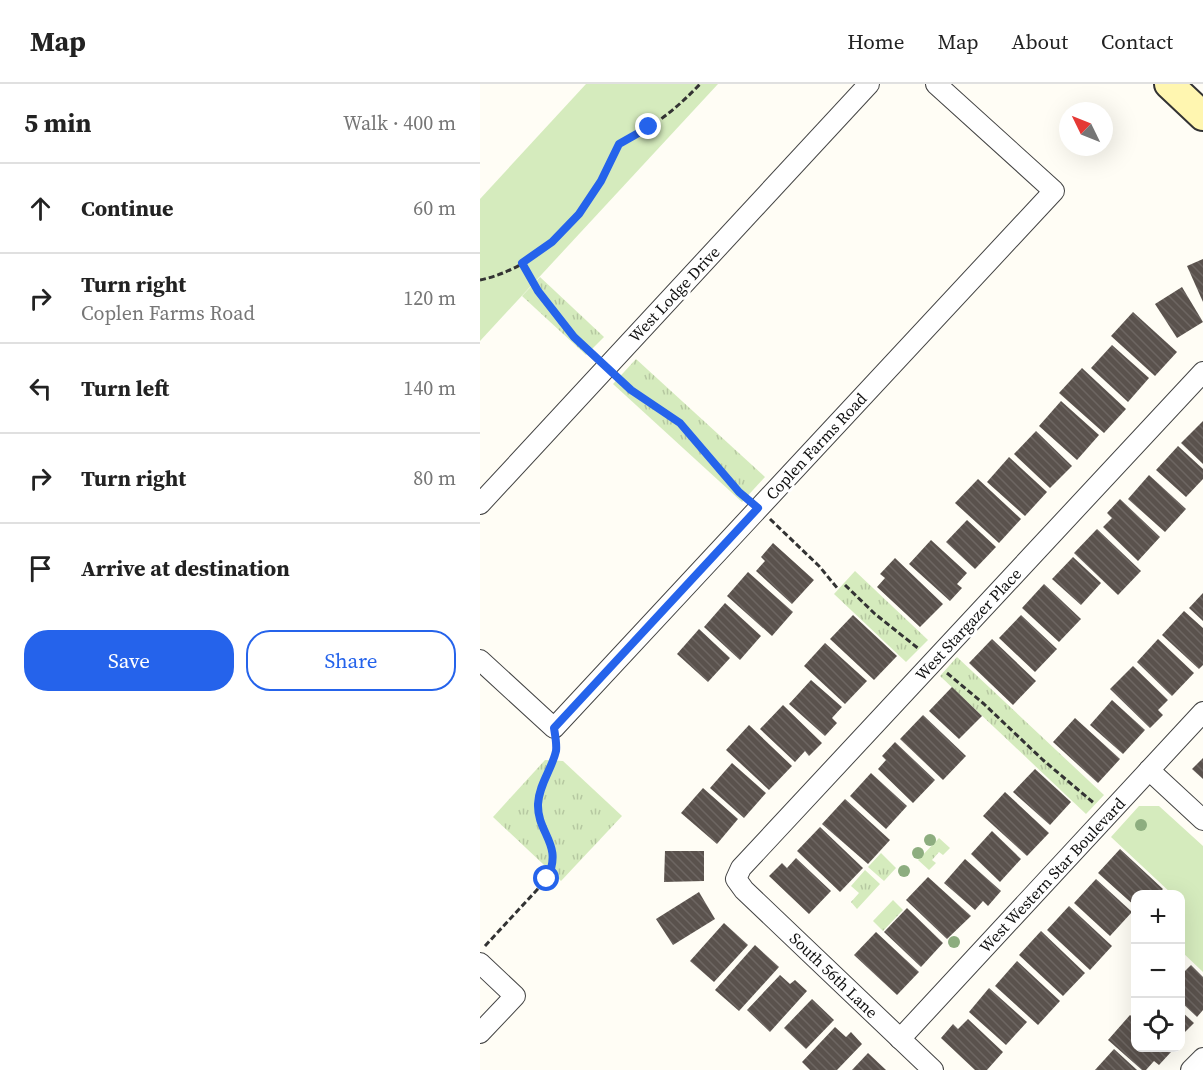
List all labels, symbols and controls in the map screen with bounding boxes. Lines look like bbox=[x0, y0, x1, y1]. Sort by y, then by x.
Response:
text: Map bbox=[30, 22, 86, 60]
text: Home bbox=[847, 27, 905, 56]
text: Map bbox=[938, 27, 979, 56]
text: About bbox=[1012, 27, 1068, 56]
text: Contact bbox=[1101, 27, 1173, 56]
north arrow bbox=[1059, 102, 1113, 156]
text: 5 min bbox=[24, 105, 91, 141]
text: Walk · 400 m bbox=[343, 109, 456, 137]
route end bbox=[635, 113, 661, 139]
icon: ahead bbox=[24, 192, 57, 225]
text: Continue bbox=[81, 193, 174, 223]
text: 60 m bbox=[413, 194, 456, 222]
street label: West Lodge Drive bbox=[624, 241, 724, 347]
text: Turn right bbox=[81, 269, 186, 299]
icon: right bbox=[24, 282, 57, 315]
text: 120 m bbox=[403, 284, 456, 312]
text: Coplen Farms Road bbox=[81, 299, 255, 327]
icon: left bbox=[24, 372, 57, 405]
text: Turn left bbox=[81, 373, 169, 403]
text: 140 m bbox=[403, 374, 456, 402]
street label: Coplen Farms Road bbox=[761, 388, 871, 504]
icon: right bbox=[24, 462, 57, 495]
text: Turn right bbox=[81, 463, 186, 493]
text: 80 m bbox=[413, 464, 456, 492]
icon: arrive bbox=[24, 552, 57, 585]
text: Arrive at destination bbox=[81, 553, 290, 583]
street label: West Stargazer Place bbox=[910, 563, 1026, 685]
button: Save bbox=[24, 630, 234, 691]
button: Share bbox=[246, 630, 456, 691]
street label: West Western Star Boulevard bbox=[974, 793, 1130, 957]
route start bbox=[533, 865, 559, 891]
map controls bbox=[1131, 890, 1185, 1052]
button: + bbox=[1131, 890, 1185, 944]
street label: South 56th Lane bbox=[785, 927, 883, 1023]
button: − bbox=[1131, 944, 1185, 998]
button: locate bbox=[1131, 998, 1185, 1052]

